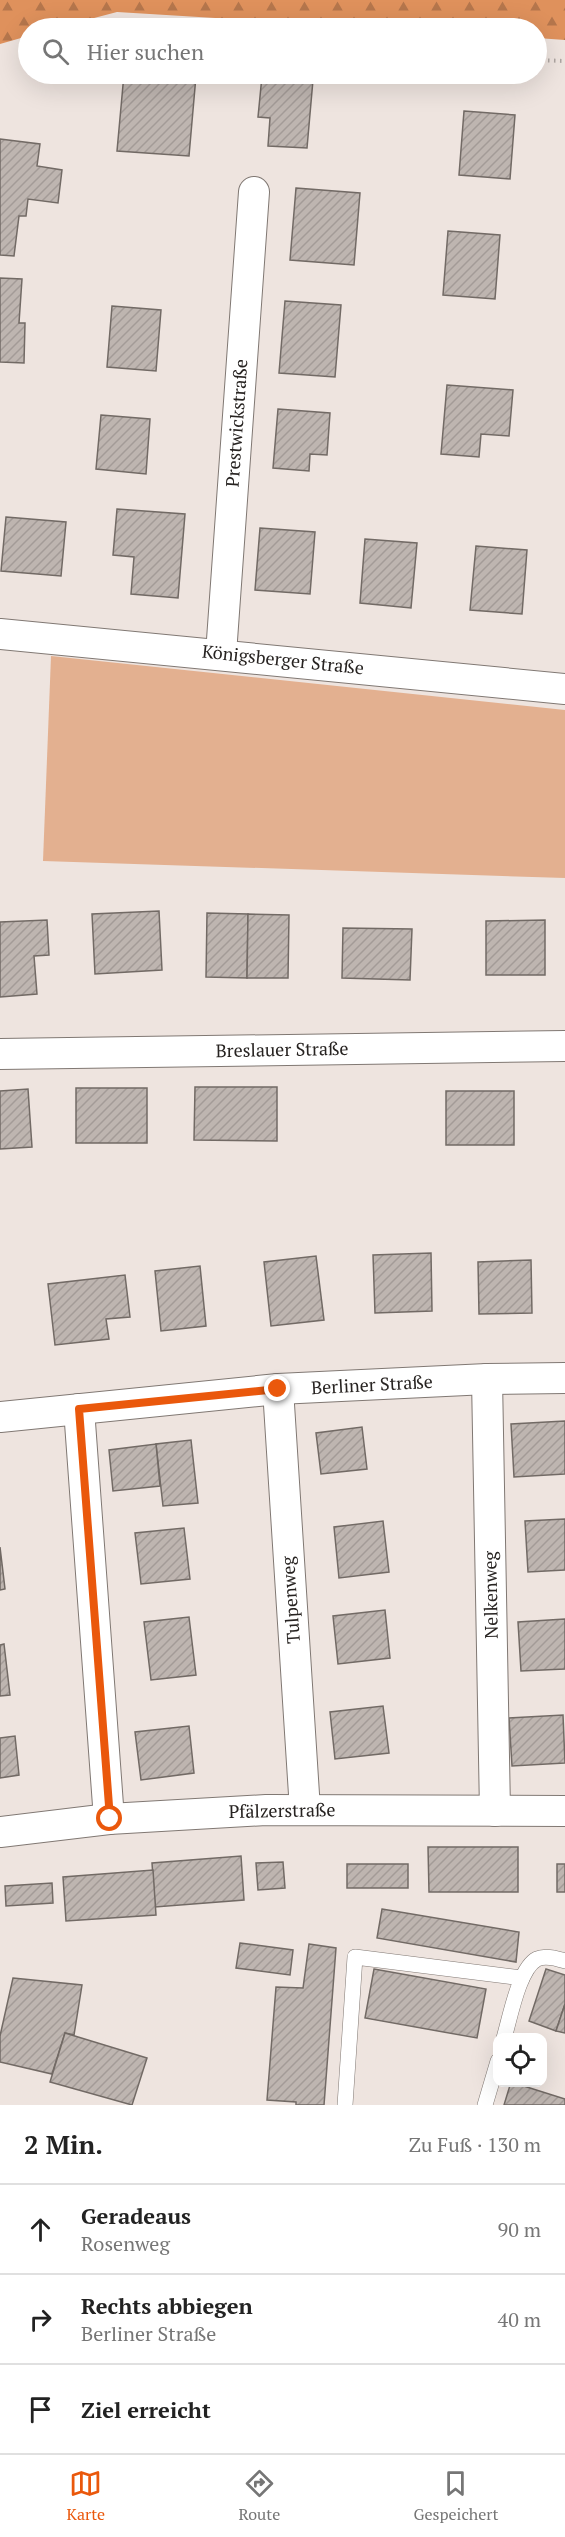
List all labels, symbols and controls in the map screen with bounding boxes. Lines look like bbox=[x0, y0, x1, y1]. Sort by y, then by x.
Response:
search box bbox=[18, 18, 547, 84]
icon: search bbox=[39, 35, 72, 68]
text: Hier suchen bbox=[87, 37, 204, 66]
street label: Prestwickstraße bbox=[220, 358, 252, 488]
street label: Königsberger Straße bbox=[201, 639, 365, 679]
street label: Breslauer Straße bbox=[215, 1036, 349, 1062]
street label: Berliner Straße bbox=[311, 1369, 433, 1399]
route end bbox=[264, 1375, 290, 1401]
street label: Nelkenweg bbox=[477, 1550, 503, 1639]
street label: Tulpenweg bbox=[275, 1555, 305, 1645]
street label: Pfälzerstraße bbox=[228, 1797, 336, 1823]
route start bbox=[96, 1805, 122, 1831]
map controls bbox=[493, 2033, 547, 2087]
button: locate bbox=[493, 2033, 547, 2087]
text: 2 Min. bbox=[24, 2127, 103, 2161]
text: Zu Fuß · 130 m bbox=[409, 2131, 541, 2158]
text: Geradeaus bbox=[81, 2201, 191, 2230]
icon: ahead bbox=[24, 2213, 57, 2246]
text: 90 m bbox=[498, 2216, 541, 2243]
text: Rosenweg bbox=[81, 2230, 170, 2257]
text: Rechts abbiegen bbox=[81, 2291, 253, 2320]
icon: right bbox=[24, 2303, 57, 2336]
text: 40 m bbox=[498, 2306, 541, 2333]
text: Berliner Straße bbox=[81, 2320, 216, 2347]
icon: arrive bbox=[24, 2393, 57, 2426]
text: Ziel erreicht bbox=[81, 2395, 211, 2424]
tab: Karte bbox=[67, 2467, 105, 2525]
tab: Route bbox=[238, 2467, 280, 2525]
tab: Gespeichert bbox=[414, 2467, 498, 2525]

